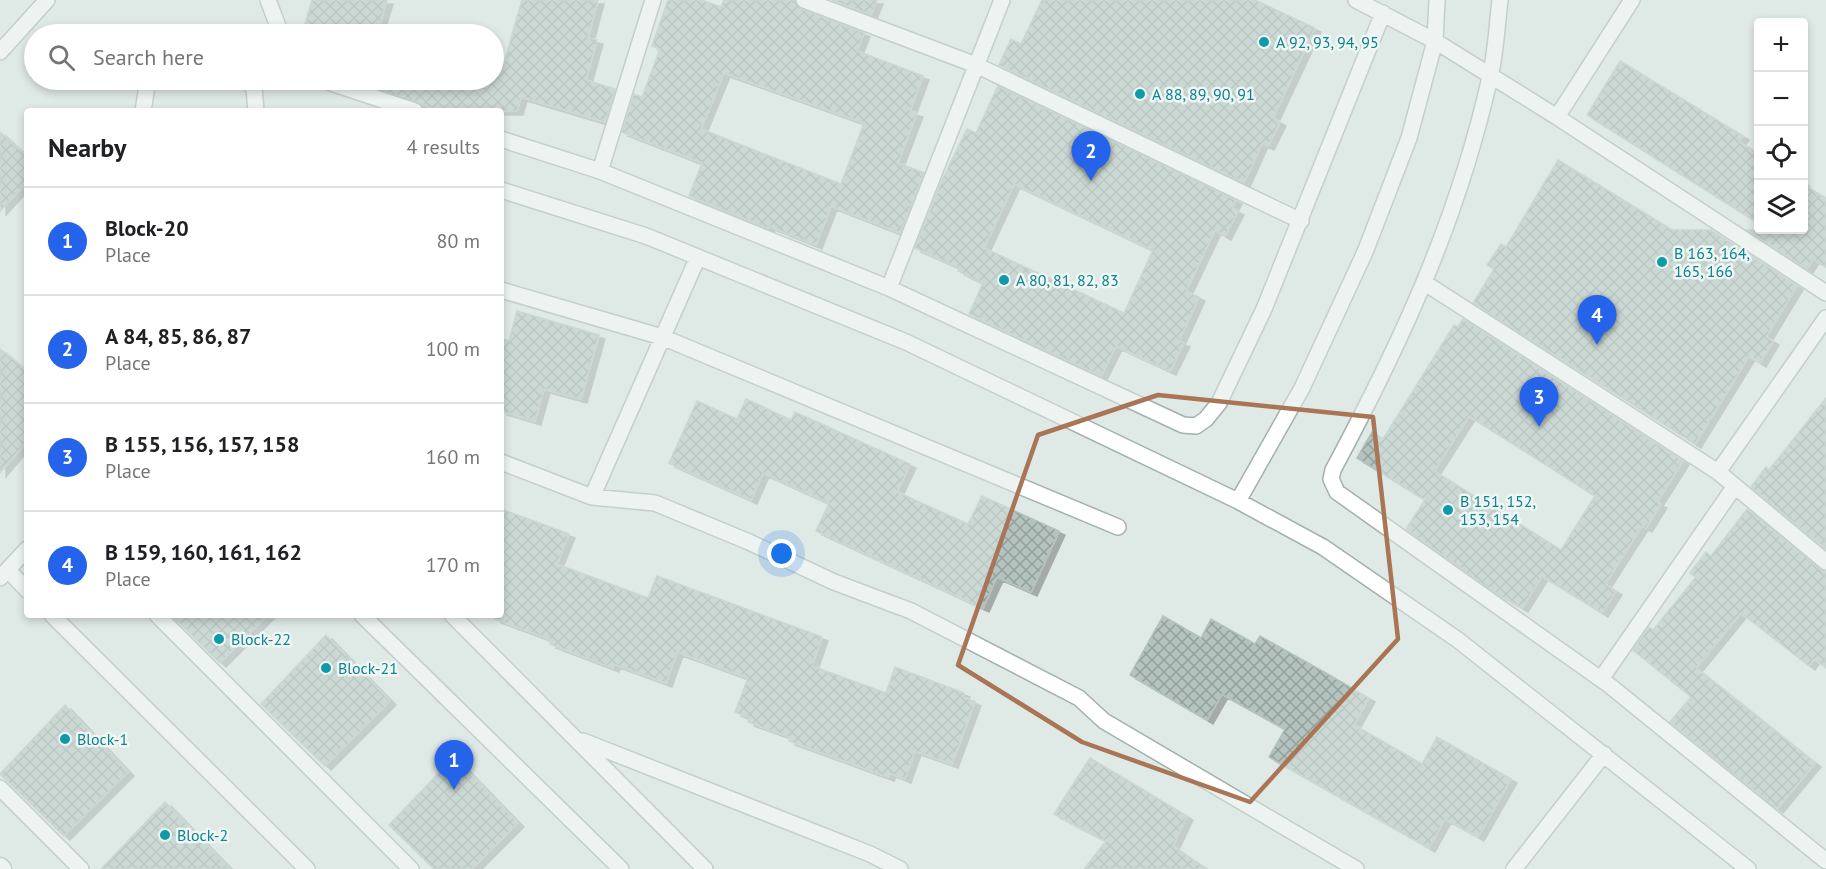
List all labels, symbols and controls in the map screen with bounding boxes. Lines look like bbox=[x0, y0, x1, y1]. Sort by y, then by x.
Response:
map controls bbox=[1754, 18, 1808, 234]
button: + bbox=[1754, 18, 1808, 72]
search box bbox=[24, 24, 504, 90]
place label: A 92, 93, 94, 95 bbox=[1276, 32, 1379, 52]
marker: A 92, 93, 94, 95 bbox=[1257, 35, 1271, 49]
icon: search bbox=[45, 41, 78, 74]
text: Search here bbox=[93, 43, 204, 71]
button: − bbox=[1754, 72, 1808, 126]
place label: A 88, 89, 90, 91 bbox=[1152, 84, 1255, 104]
marker: A 88, 89, 90, 91 bbox=[1133, 87, 1147, 101]
button: locate bbox=[1754, 126, 1808, 180]
text: Nearby bbox=[48, 131, 126, 164]
pin: 2 bbox=[1072, 132, 1110, 181]
text: 4 results bbox=[407, 134, 480, 160]
button: layers bbox=[1754, 180, 1808, 234]
text: Block-20 bbox=[105, 214, 189, 242]
text: 1 bbox=[62, 228, 73, 254]
text: 80 m bbox=[437, 228, 480, 254]
text: Place bbox=[105, 242, 151, 268]
place label: B 163, 164, 165, 166 bbox=[1674, 243, 1750, 281]
marker: B 163, 164, 165, 166 bbox=[1655, 255, 1669, 269]
place label: A 80, 81, 82, 83 bbox=[1016, 270, 1119, 290]
marker: A 80, 81, 82, 83 bbox=[997, 273, 1011, 287]
pin: 4 bbox=[1578, 296, 1616, 345]
text: A 84, 85, 86, 87 bbox=[105, 322, 251, 350]
text: 2 bbox=[62, 336, 73, 362]
text: 100 m bbox=[426, 336, 480, 362]
text: Place bbox=[105, 350, 151, 376]
pin: 3 bbox=[1520, 378, 1558, 427]
text: B 155, 156, 157, 158 bbox=[105, 430, 299, 458]
text: 3 bbox=[62, 444, 73, 470]
text: 160 m bbox=[426, 444, 480, 470]
text: Place bbox=[105, 458, 151, 484]
place label: B 151, 152, 153, 154 bbox=[1460, 491, 1536, 529]
marker: B 151, 152, 153, 154 bbox=[1441, 503, 1455, 517]
text: B 159, 160, 161, 162 bbox=[105, 538, 302, 566]
your location bbox=[767, 539, 796, 568]
text: 4 bbox=[62, 552, 73, 578]
text: 170 m bbox=[426, 552, 480, 578]
text: Place bbox=[105, 566, 151, 592]
place label: Block-22 bbox=[231, 629, 291, 649]
marker: Block-22 bbox=[212, 632, 226, 646]
place label: Block-21 bbox=[338, 658, 398, 678]
marker: Block-21 bbox=[319, 661, 333, 675]
place label: Block-1 bbox=[77, 729, 128, 749]
marker: Block-1 bbox=[58, 732, 72, 746]
pin: 1 bbox=[434, 740, 474, 790]
place label: Block-2 bbox=[177, 825, 228, 845]
marker: Block-2 bbox=[158, 828, 172, 842]

